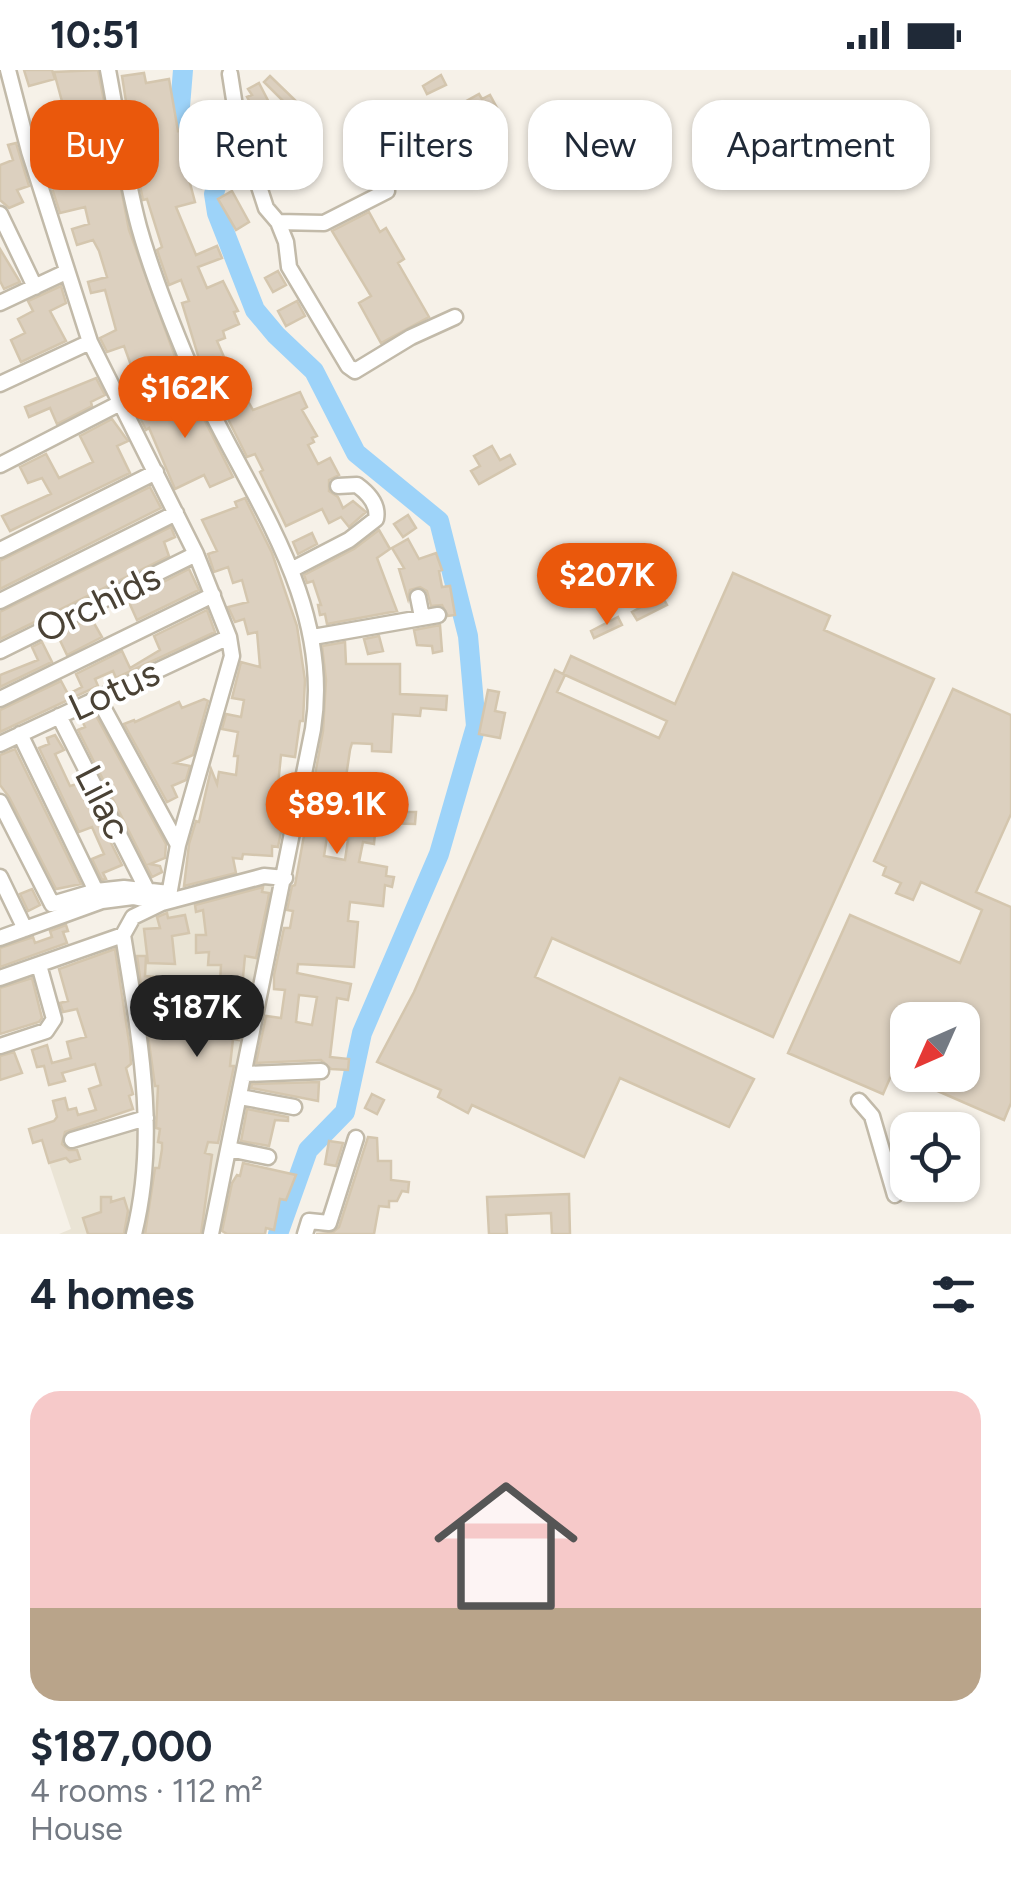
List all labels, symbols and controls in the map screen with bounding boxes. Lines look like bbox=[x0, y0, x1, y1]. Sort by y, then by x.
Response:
text: 10:51 bbox=[50, 12, 140, 58]
chip: Buy bbox=[30, 100, 159, 190]
chip: Rent bbox=[179, 100, 323, 190]
chip: Filters bbox=[343, 100, 508, 190]
chip: New bbox=[528, 100, 672, 190]
chip: Apartment bbox=[692, 100, 930, 190]
pin: $162K bbox=[115, 356, 255, 441]
text: $162K bbox=[140, 369, 230, 407]
pin: $207K bbox=[537, 543, 677, 628]
street label: Orchids bbox=[28, 553, 168, 653]
text: $207K bbox=[559, 556, 655, 594]
street label: Lotus bbox=[61, 649, 167, 731]
street label: Lilac bbox=[65, 757, 141, 847]
pin: $89.1K bbox=[256, 772, 418, 857]
text: $89.1K bbox=[288, 785, 386, 823]
pin: $187K bbox=[127, 975, 267, 1060]
text: $187K bbox=[152, 988, 242, 1026]
north arrow bbox=[890, 1002, 980, 1092]
map controls bbox=[890, 1002, 980, 1202]
button: locate bbox=[890, 1112, 980, 1202]
icon: filters bbox=[926, 1267, 981, 1322]
text: 4 homes bbox=[30, 1269, 194, 1320]
icon: home bbox=[416, 1456, 596, 1636]
text: $187,000 bbox=[30, 1721, 213, 1772]
text: 4 rooms · 112 m² bbox=[30, 1772, 263, 1810]
text: House bbox=[30, 1810, 123, 1848]

